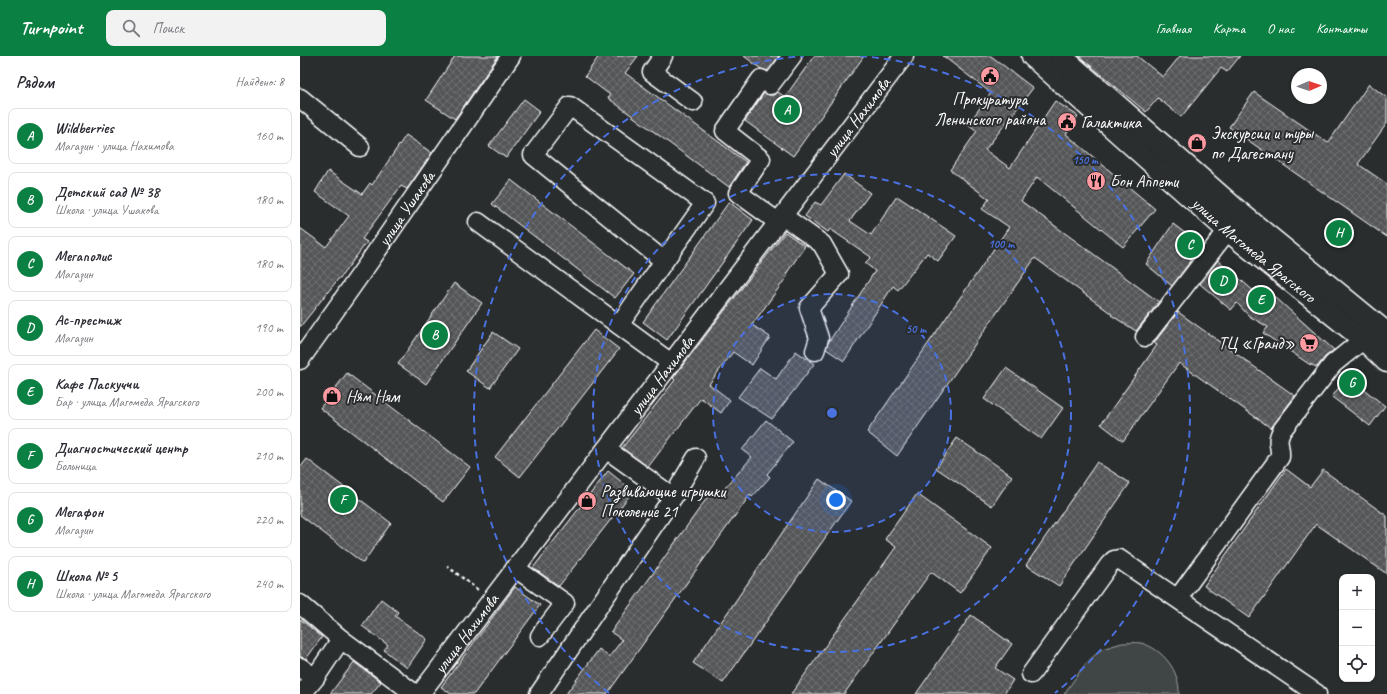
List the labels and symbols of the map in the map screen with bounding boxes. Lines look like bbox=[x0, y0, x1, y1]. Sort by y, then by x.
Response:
public building icon: Прокуратура Ленинского района bbox=[979, 65, 1001, 87]
north arrow bbox=[1291, 68, 1327, 104]
street label: улица Нахимова bbox=[820, 72, 896, 162]
place label: Прокуратура Ленинского района bbox=[935, 89, 1046, 130]
pin: A bbox=[774, 95, 800, 125]
public building icon: Галактика bbox=[1056, 111, 1078, 133]
place label: Галактика bbox=[1081, 112, 1143, 133]
place label: Экскурсии и туры по Дагестану bbox=[1211, 123, 1315, 164]
shop icon: Экскурсии и туры по Дагестану bbox=[1186, 132, 1208, 154]
text: 150 m bbox=[1072, 152, 1099, 168]
street label: улица Ушакова bbox=[373, 166, 441, 251]
restaurant icon: Бон Аппети bbox=[1085, 170, 1107, 192]
place label: Бон Аппети bbox=[1110, 171, 1180, 192]
street label: улица Магомеда Ярагского bbox=[1187, 192, 1321, 308]
pin: H bbox=[1326, 218, 1352, 248]
pin: C bbox=[1177, 230, 1203, 260]
text: 100 m bbox=[988, 236, 1015, 252]
pin: D bbox=[1210, 266, 1236, 296]
pin: E bbox=[1248, 285, 1274, 315]
pin: B bbox=[422, 320, 448, 350]
text: 50 m bbox=[906, 321, 927, 337]
street label: улица Нахимова bbox=[625, 330, 700, 420]
supermarket icon: ТЦ «Гранд» bbox=[1298, 332, 1320, 354]
place label: ТЦ «Гранд» bbox=[1218, 333, 1295, 354]
pin: G bbox=[1339, 368, 1365, 398]
shop icon: Ням Ням bbox=[321, 385, 343, 407]
place label: Ням Ням bbox=[346, 386, 401, 407]
centre of rings bbox=[825, 406, 839, 420]
place label: Развивающие игрушки Поколение 21 bbox=[601, 481, 727, 522]
pin: F bbox=[330, 485, 356, 515]
shop icon: Развивающие игрушки Поколение 21 bbox=[576, 490, 598, 512]
your location bbox=[826, 490, 846, 510]
street label: улица Нахимова bbox=[429, 589, 504, 679]

